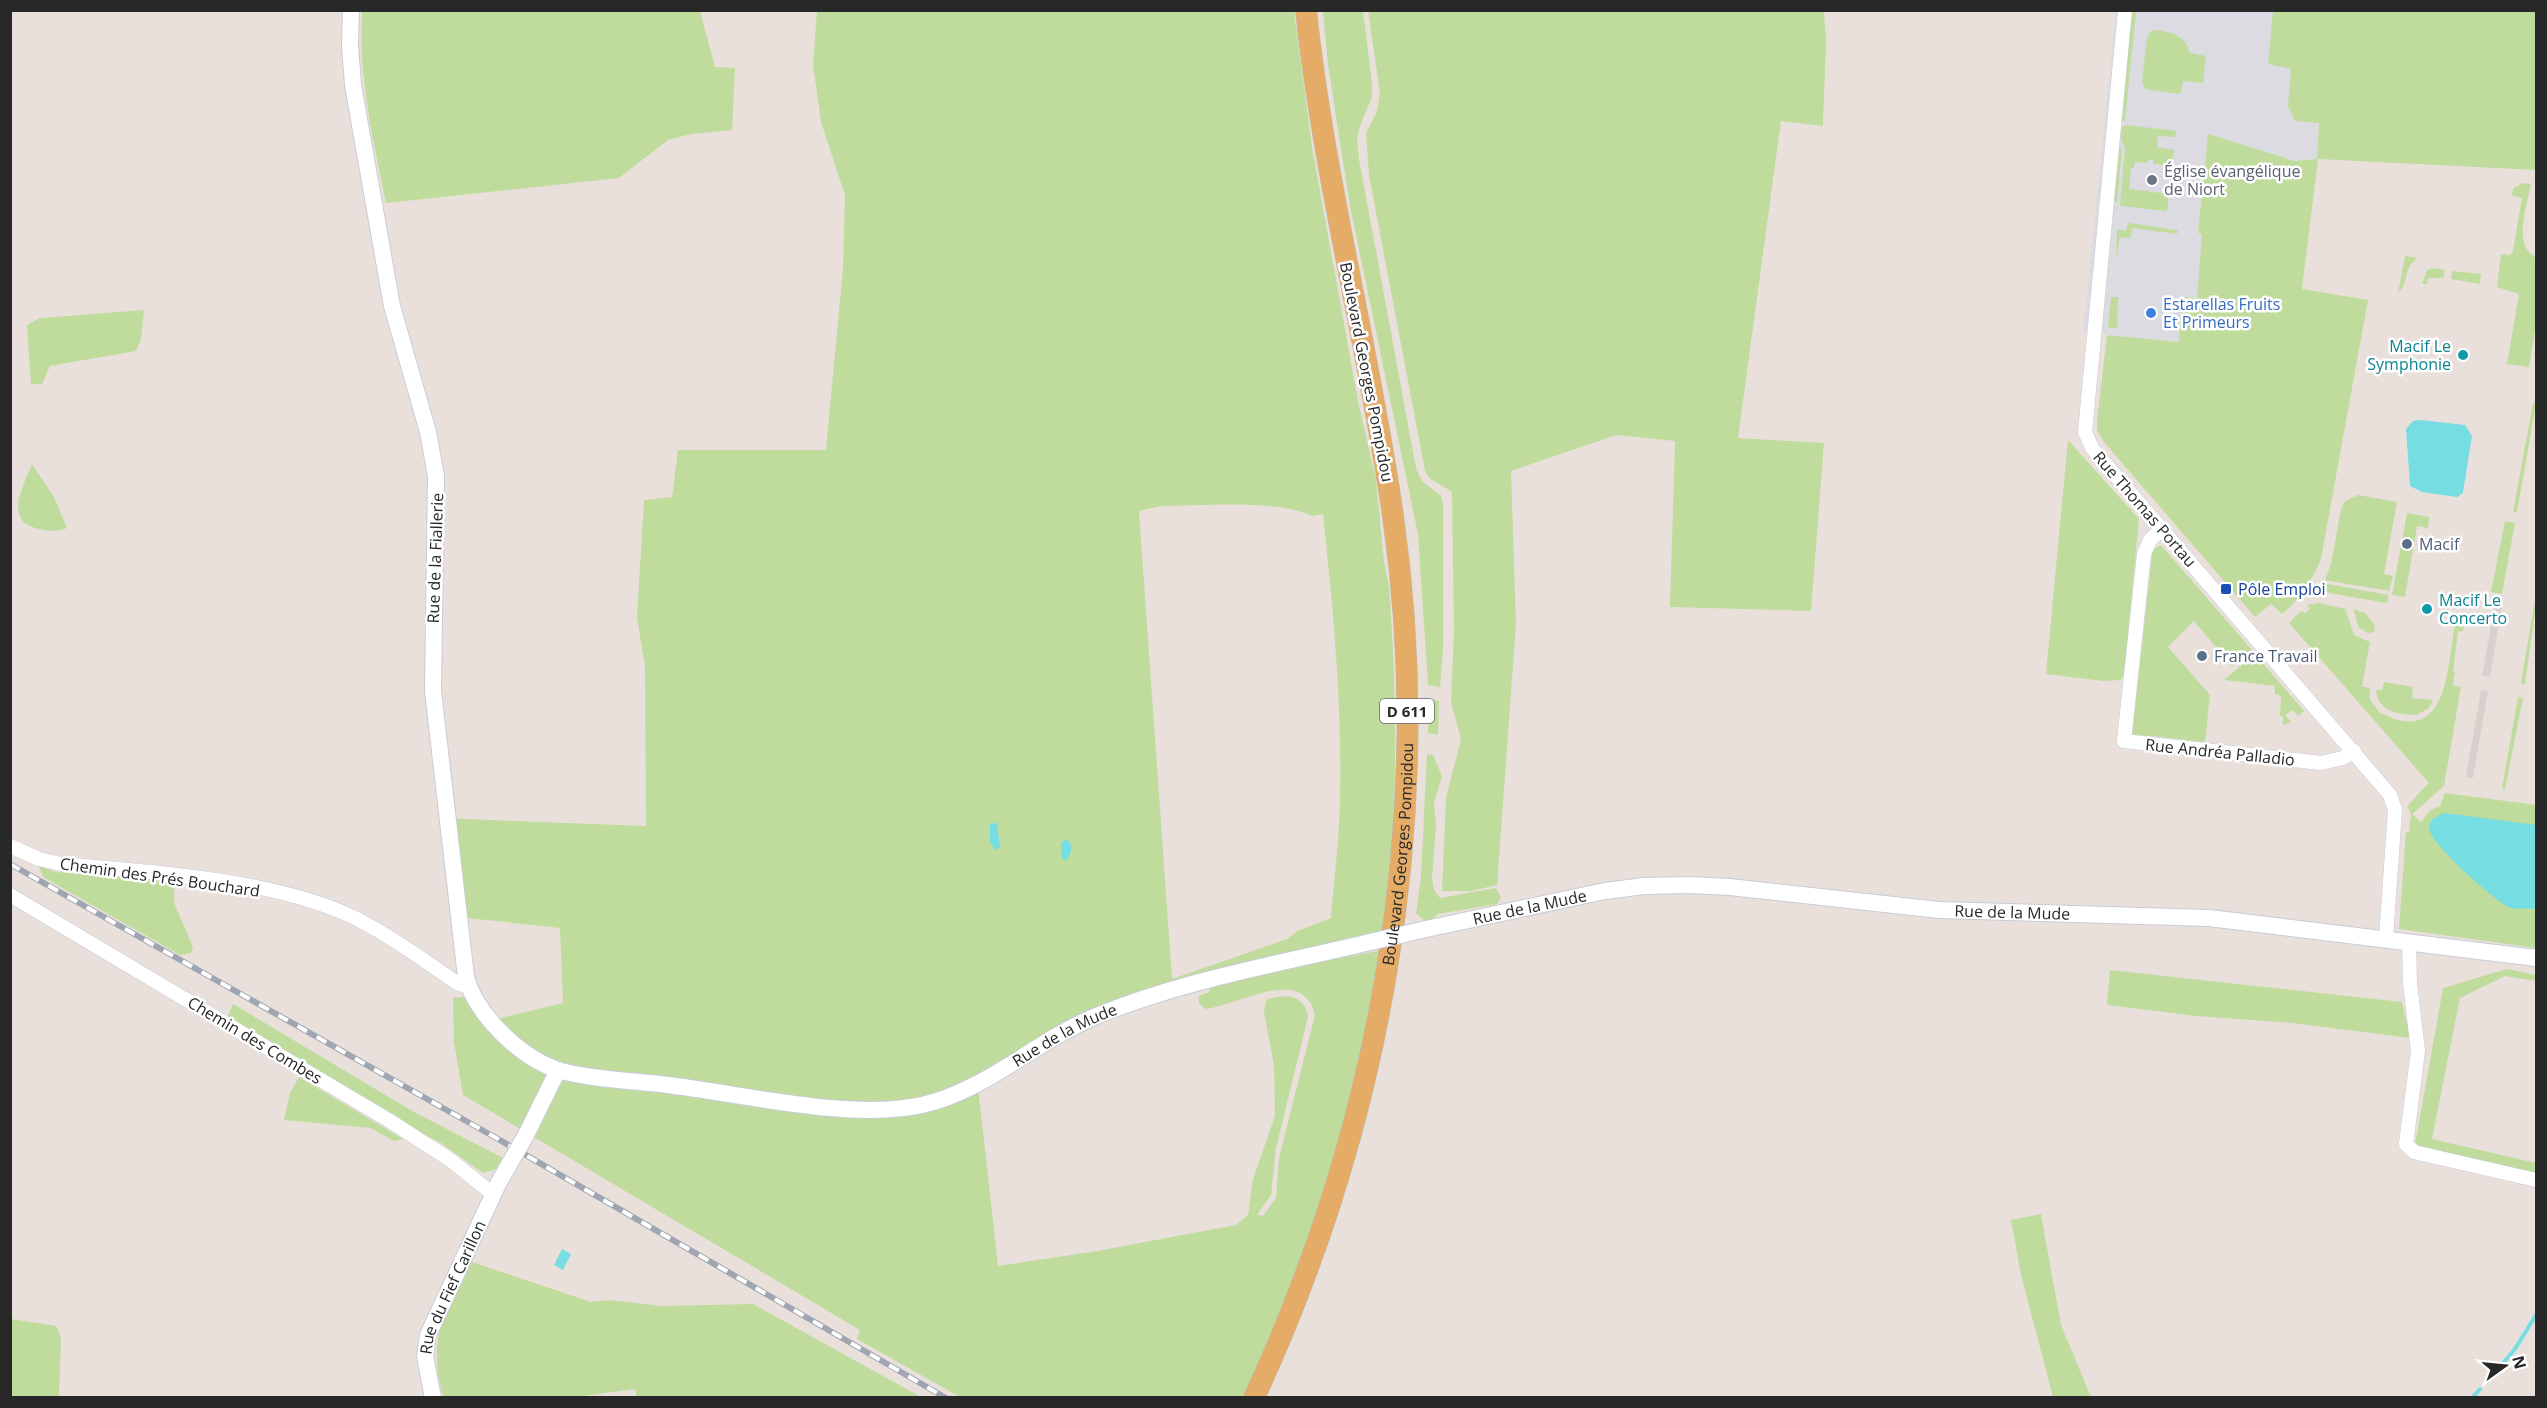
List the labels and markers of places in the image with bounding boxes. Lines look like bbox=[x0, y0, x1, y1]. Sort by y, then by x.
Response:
place label: Église évangélique de Niort bbox=[2164, 160, 2300, 200]
marker: Église évangélique de Niort bbox=[2145, 173, 2159, 187]
place label: Estarellas Fruits Et Primeurs bbox=[2163, 293, 2280, 333]
marker: Estarellas Fruits Et Primeurs bbox=[2144, 306, 2158, 320]
place label: Macif Le Symphonie bbox=[2367, 335, 2451, 375]
marker: Macif Le Symphonie bbox=[2456, 348, 2470, 362]
place label: Macif bbox=[2419, 533, 2461, 555]
marker: Macif bbox=[2400, 537, 2414, 551]
place label: Pôle Emploi bbox=[2238, 578, 2326, 600]
marker: Pôle Emploi bbox=[2219, 582, 2233, 596]
place label: Macif Le Concerto bbox=[2439, 589, 2507, 629]
marker: Macif Le Concerto bbox=[2420, 602, 2434, 616]
place label: France Travail bbox=[2214, 645, 2318, 667]
marker: France Travail bbox=[2195, 649, 2209, 663]

